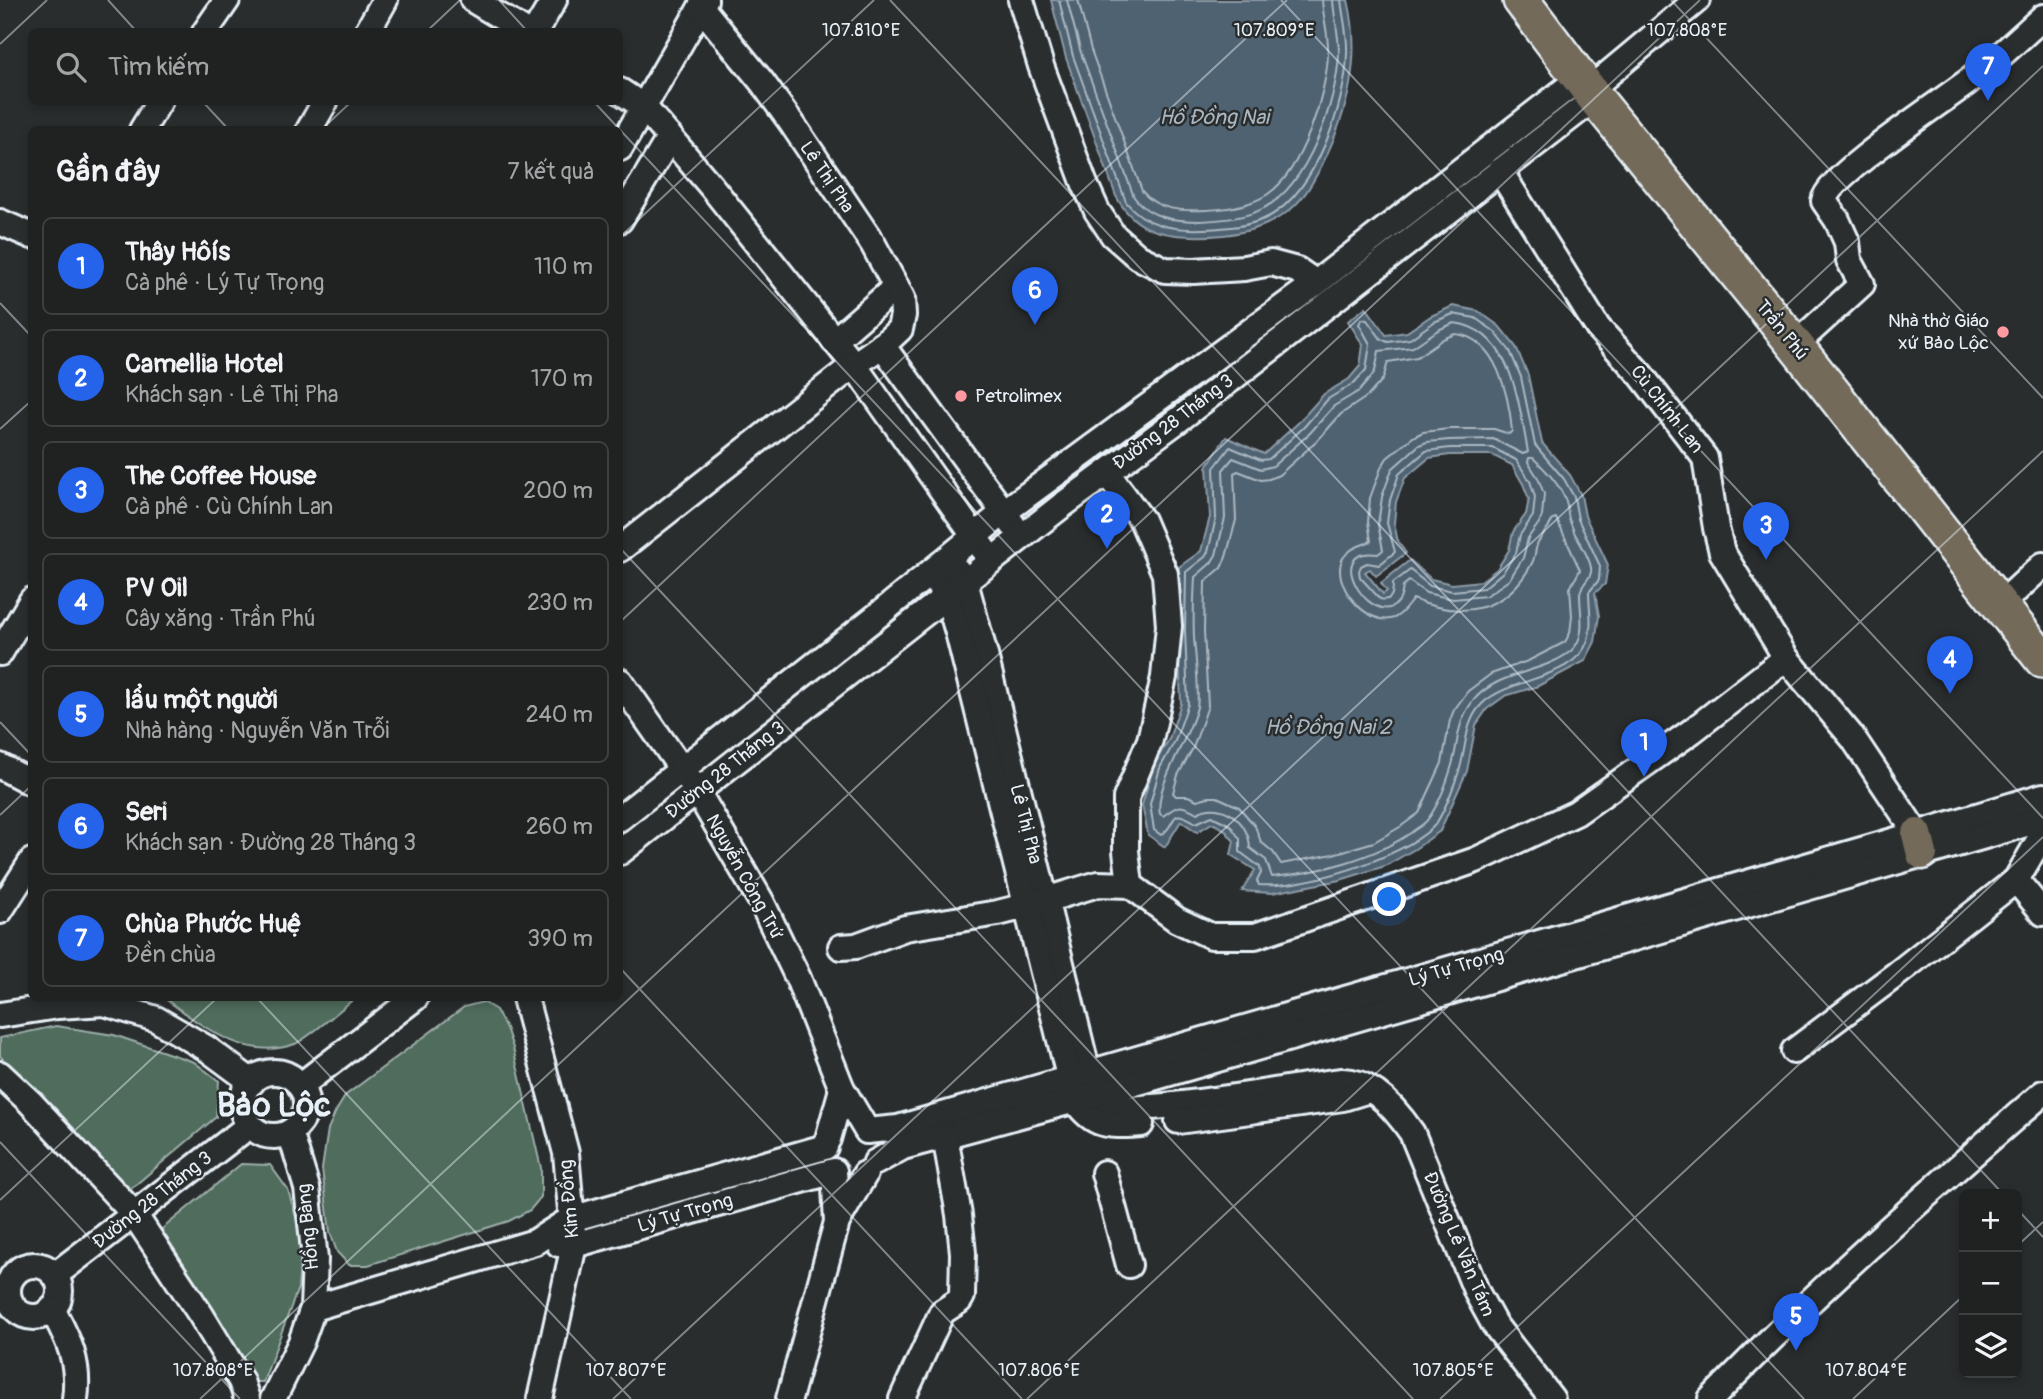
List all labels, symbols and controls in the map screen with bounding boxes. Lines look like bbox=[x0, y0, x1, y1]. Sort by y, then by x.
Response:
text: 107.810°E bbox=[822, 19, 900, 42]
text: 107.809°E bbox=[1234, 19, 1314, 42]
text: 107.808°E bbox=[1647, 19, 1727, 42]
search box bbox=[28, 28, 623, 105]
pin: 7 bbox=[1965, 43, 2011, 101]
icon: search bbox=[52, 48, 90, 86]
text: Tìm kiếm bbox=[108, 51, 209, 83]
water label: Hồ Đồng Nai bbox=[1159, 104, 1272, 131]
street label: Lê Thị Pha bbox=[794, 137, 860, 218]
text: Gần đây bbox=[56, 153, 160, 190]
text: 7 kết quả bbox=[508, 157, 595, 186]
text: Thây Hôís bbox=[125, 236, 230, 268]
text: 1 bbox=[77, 252, 86, 281]
text: 110 m bbox=[534, 252, 593, 281]
pin: 6 bbox=[1012, 267, 1058, 325]
text: Cà phê · Lý Tự Trọng bbox=[125, 268, 324, 297]
street label: Trần Phú bbox=[1750, 295, 1814, 365]
place label: Nhà thờ Giáo xứ Bảo Lộc bbox=[1888, 309, 1989, 355]
marker: Nhà thờ Giáo xứ Bảo Lộc bbox=[1995, 324, 2011, 340]
text: Camellia Hotel bbox=[125, 348, 284, 380]
street label: Cù Chính Lan bbox=[1625, 360, 1709, 458]
text: 2 bbox=[75, 364, 87, 393]
text: 170 m bbox=[531, 364, 593, 393]
street label: Đường 28 Tháng 3 bbox=[1108, 369, 1238, 475]
text: Khách sạn · Lê Thị Pha bbox=[125, 380, 339, 409]
place label: Petrolimex bbox=[975, 384, 1062, 408]
marker: Petrolimex bbox=[953, 388, 969, 404]
text: The Coffee House bbox=[125, 460, 316, 492]
text: 3 bbox=[75, 476, 87, 505]
text: 200 m bbox=[523, 476, 593, 505]
pin: 2 bbox=[1084, 491, 1130, 549]
text: Cà phê · Cù Chính Lan bbox=[125, 492, 333, 521]
pin: 3 bbox=[1743, 502, 1789, 560]
text: PV Oil bbox=[125, 572, 188, 604]
text: 4 bbox=[74, 588, 88, 617]
text: 230 m bbox=[527, 588, 593, 617]
text: Cây xăng · Trần Phú bbox=[125, 604, 316, 633]
pin: 4 bbox=[1927, 636, 1973, 694]
text: lẩu một người bbox=[125, 684, 277, 716]
text: 5 bbox=[75, 700, 87, 729]
text: 240 m bbox=[526, 700, 593, 729]
water label: Hồ Đồng Nai 2 bbox=[1265, 714, 1393, 741]
text: Nhà hàng · Nguyễn Văn Trỗi bbox=[125, 716, 389, 745]
street label: Đường 28 Tháng 3 bbox=[660, 716, 790, 824]
pin: 1 bbox=[1621, 719, 1667, 777]
street label: Lê Thị Pha bbox=[1005, 782, 1048, 867]
text: Seri bbox=[125, 796, 167, 828]
street label: Nguyễn Công Trứ bbox=[701, 810, 789, 944]
text: 6 bbox=[74, 812, 88, 841]
text: 260 m bbox=[526, 812, 593, 841]
text: Khách sạn · Đường 28 Tháng 3 bbox=[125, 828, 416, 857]
your location bbox=[1372, 882, 1406, 916]
text: Chùa Phước Huệ bbox=[125, 908, 301, 940]
text: 7 bbox=[75, 924, 87, 953]
text: 390 m bbox=[527, 924, 593, 953]
text: Đền chùa bbox=[125, 940, 216, 969]
street label: Lý Tự Trọng bbox=[1406, 942, 1506, 992]
district label: Bảo Lộc bbox=[217, 1085, 331, 1126]
street label: Đường 28 Tháng 3 bbox=[87, 1146, 217, 1254]
street label: Kim Đồng bbox=[554, 1159, 584, 1239]
street label: Đường Lê Văn Tám bbox=[1418, 1168, 1500, 1320]
street label: Hồng Bàng bbox=[292, 1183, 324, 1271]
street label: Lý Tự Trọng bbox=[635, 1188, 735, 1238]
map controls bbox=[1959, 1189, 2022, 1378]
button: + bbox=[1959, 1189, 2022, 1252]
button: − bbox=[1959, 1252, 2022, 1315]
pin: 5 bbox=[1773, 1293, 1819, 1351]
button: layers bbox=[1959, 1315, 2022, 1378]
text: 107.808°E bbox=[173, 1359, 253, 1382]
text: 107.807°E bbox=[586, 1359, 666, 1382]
text: 107.806°E bbox=[998, 1359, 1080, 1382]
text: 107.805°E bbox=[1412, 1359, 1494, 1382]
text: 107.804°E bbox=[1825, 1359, 1907, 1382]

